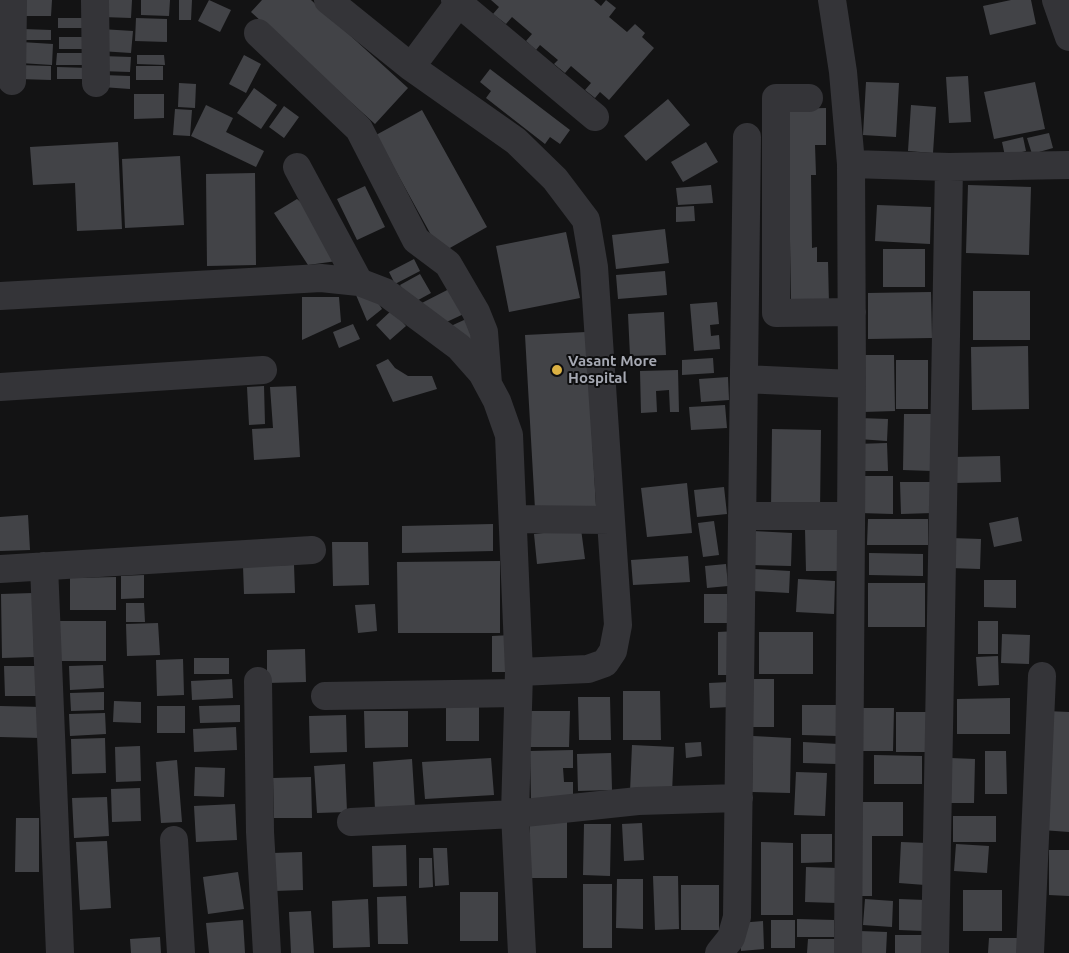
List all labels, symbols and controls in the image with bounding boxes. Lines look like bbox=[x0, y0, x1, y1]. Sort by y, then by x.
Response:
place label: Vasant More Hospital bbox=[568, 352, 657, 387]
marker: Vasant More Hospital bbox=[550, 363, 564, 377]

